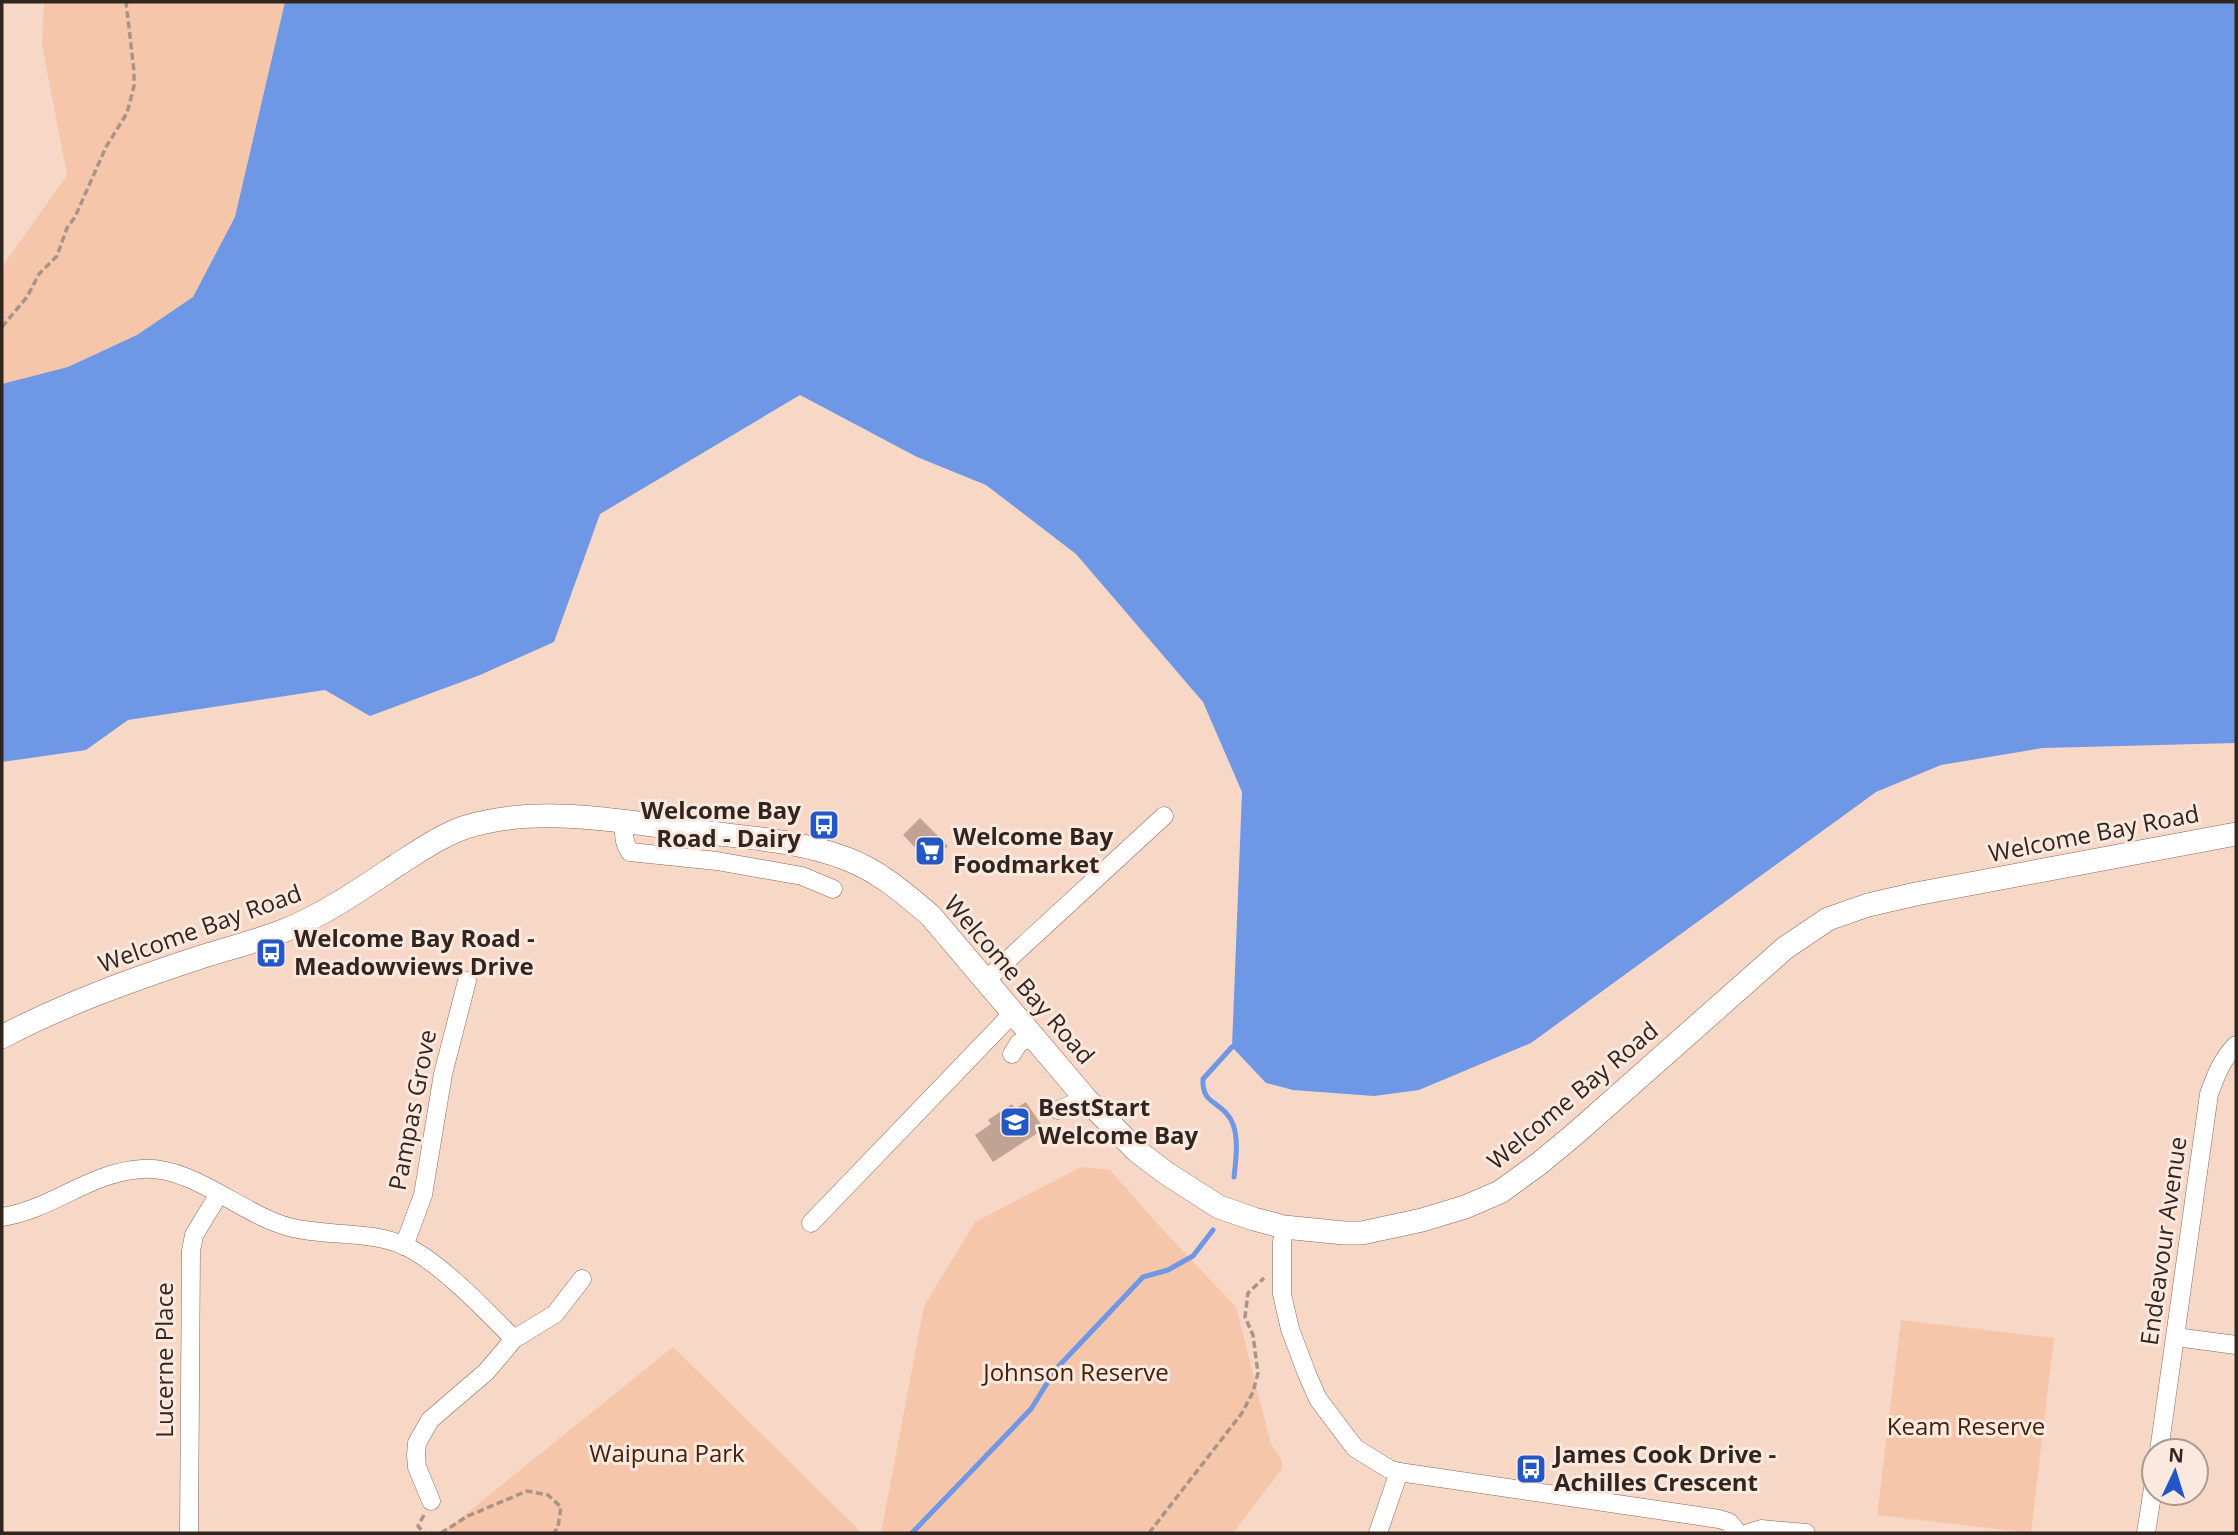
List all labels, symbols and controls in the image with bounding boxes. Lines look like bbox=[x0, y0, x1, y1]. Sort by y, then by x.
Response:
place label: Welcome Bay Road - Dairy bbox=[641, 793, 801, 854]
street label: Welcome Bay Road bbox=[1986, 796, 2202, 869]
bus stop icon: Welcome Bay Road - Dairy bbox=[807, 808, 841, 842]
place label: Welcome Bay Foodmarket bbox=[953, 819, 1114, 880]
supermarket icon: Welcome Bay Foodmarket bbox=[913, 834, 947, 868]
street label: Welcome Bay Road bbox=[93, 876, 306, 980]
street label: Welcome Bay Road bbox=[938, 887, 1103, 1071]
place label: Welcome Bay Road - Meadowviews Drive bbox=[294, 921, 535, 982]
bus stop icon: Welcome Bay Road - Meadowviews Drive bbox=[254, 936, 288, 970]
street label: Welcome Bay Road bbox=[1479, 1013, 1665, 1176]
street label: Pampas Grove bbox=[380, 1027, 443, 1193]
place label: BestStart Welcome Bay bbox=[1038, 1090, 1199, 1151]
school or university icon: BestStart Welcome Bay bbox=[998, 1105, 1032, 1139]
street label: Endeavour Avenue bbox=[2132, 1134, 2193, 1347]
street label: Lucerne Place bbox=[147, 1282, 180, 1438]
park label: Johnson Reserve bbox=[981, 1355, 1169, 1388]
park label: Keam Reserve bbox=[1887, 1409, 2045, 1442]
park label: Waipuna Park bbox=[589, 1436, 745, 1469]
place label: James Cook Drive - Achilles Crescent bbox=[1552, 1437, 1777, 1498]
north arrow bbox=[2140, 1437, 2210, 1507]
text: N bbox=[2168, 1442, 2185, 1469]
bus stop icon: James Cook Drive - Achilles Crescent bbox=[1514, 1452, 1548, 1486]

